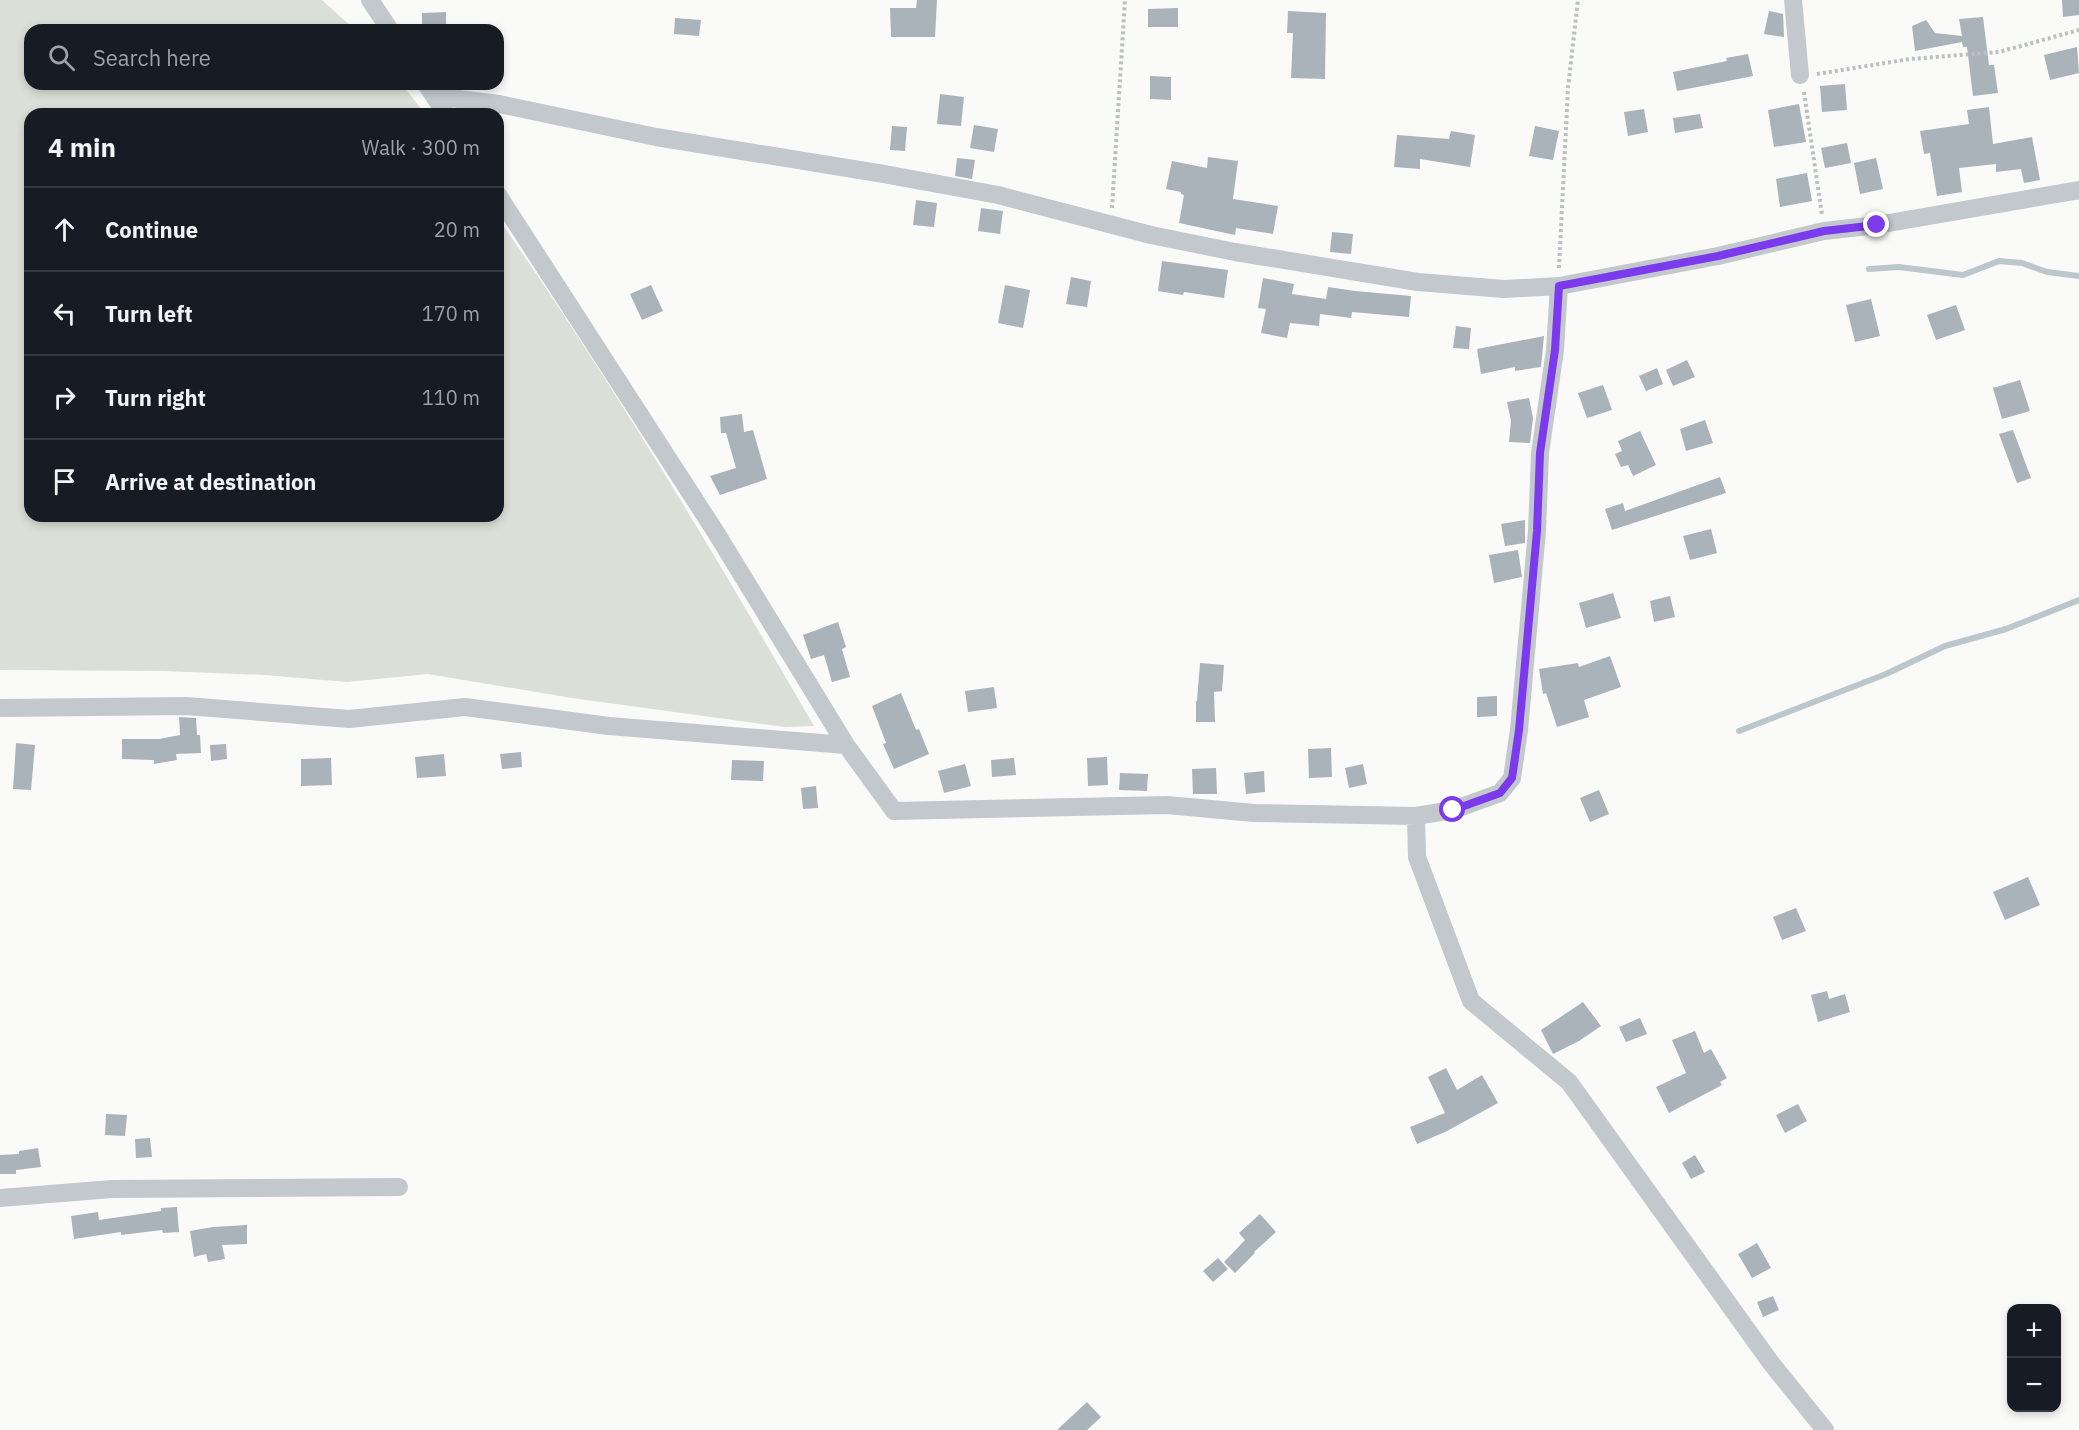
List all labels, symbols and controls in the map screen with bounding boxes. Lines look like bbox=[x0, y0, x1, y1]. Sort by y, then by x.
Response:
search box bbox=[24, 24, 504, 90]
icon: search bbox=[45, 41, 78, 74]
text: Search here bbox=[93, 43, 211, 72]
text: 4 min bbox=[48, 130, 116, 164]
text: Walk · 300 m bbox=[362, 134, 480, 161]
route end bbox=[1863, 211, 1889, 237]
icon: ahead bbox=[48, 213, 81, 246]
text: Continue bbox=[105, 215, 198, 244]
text: 20 m bbox=[434, 216, 480, 243]
icon: left bbox=[48, 297, 81, 330]
text: Turn left bbox=[105, 299, 193, 328]
text: 170 m bbox=[422, 300, 480, 327]
icon: right bbox=[48, 381, 81, 414]
text: Turn right bbox=[105, 383, 206, 412]
text: 110 m bbox=[422, 384, 480, 411]
icon: arrive bbox=[48, 465, 81, 498]
text: Arrive at destination bbox=[105, 467, 316, 496]
route start bbox=[1439, 796, 1465, 822]
map controls bbox=[2007, 1304, 2061, 1412]
button: + bbox=[2007, 1304, 2061, 1358]
button: − bbox=[2007, 1358, 2061, 1412]

